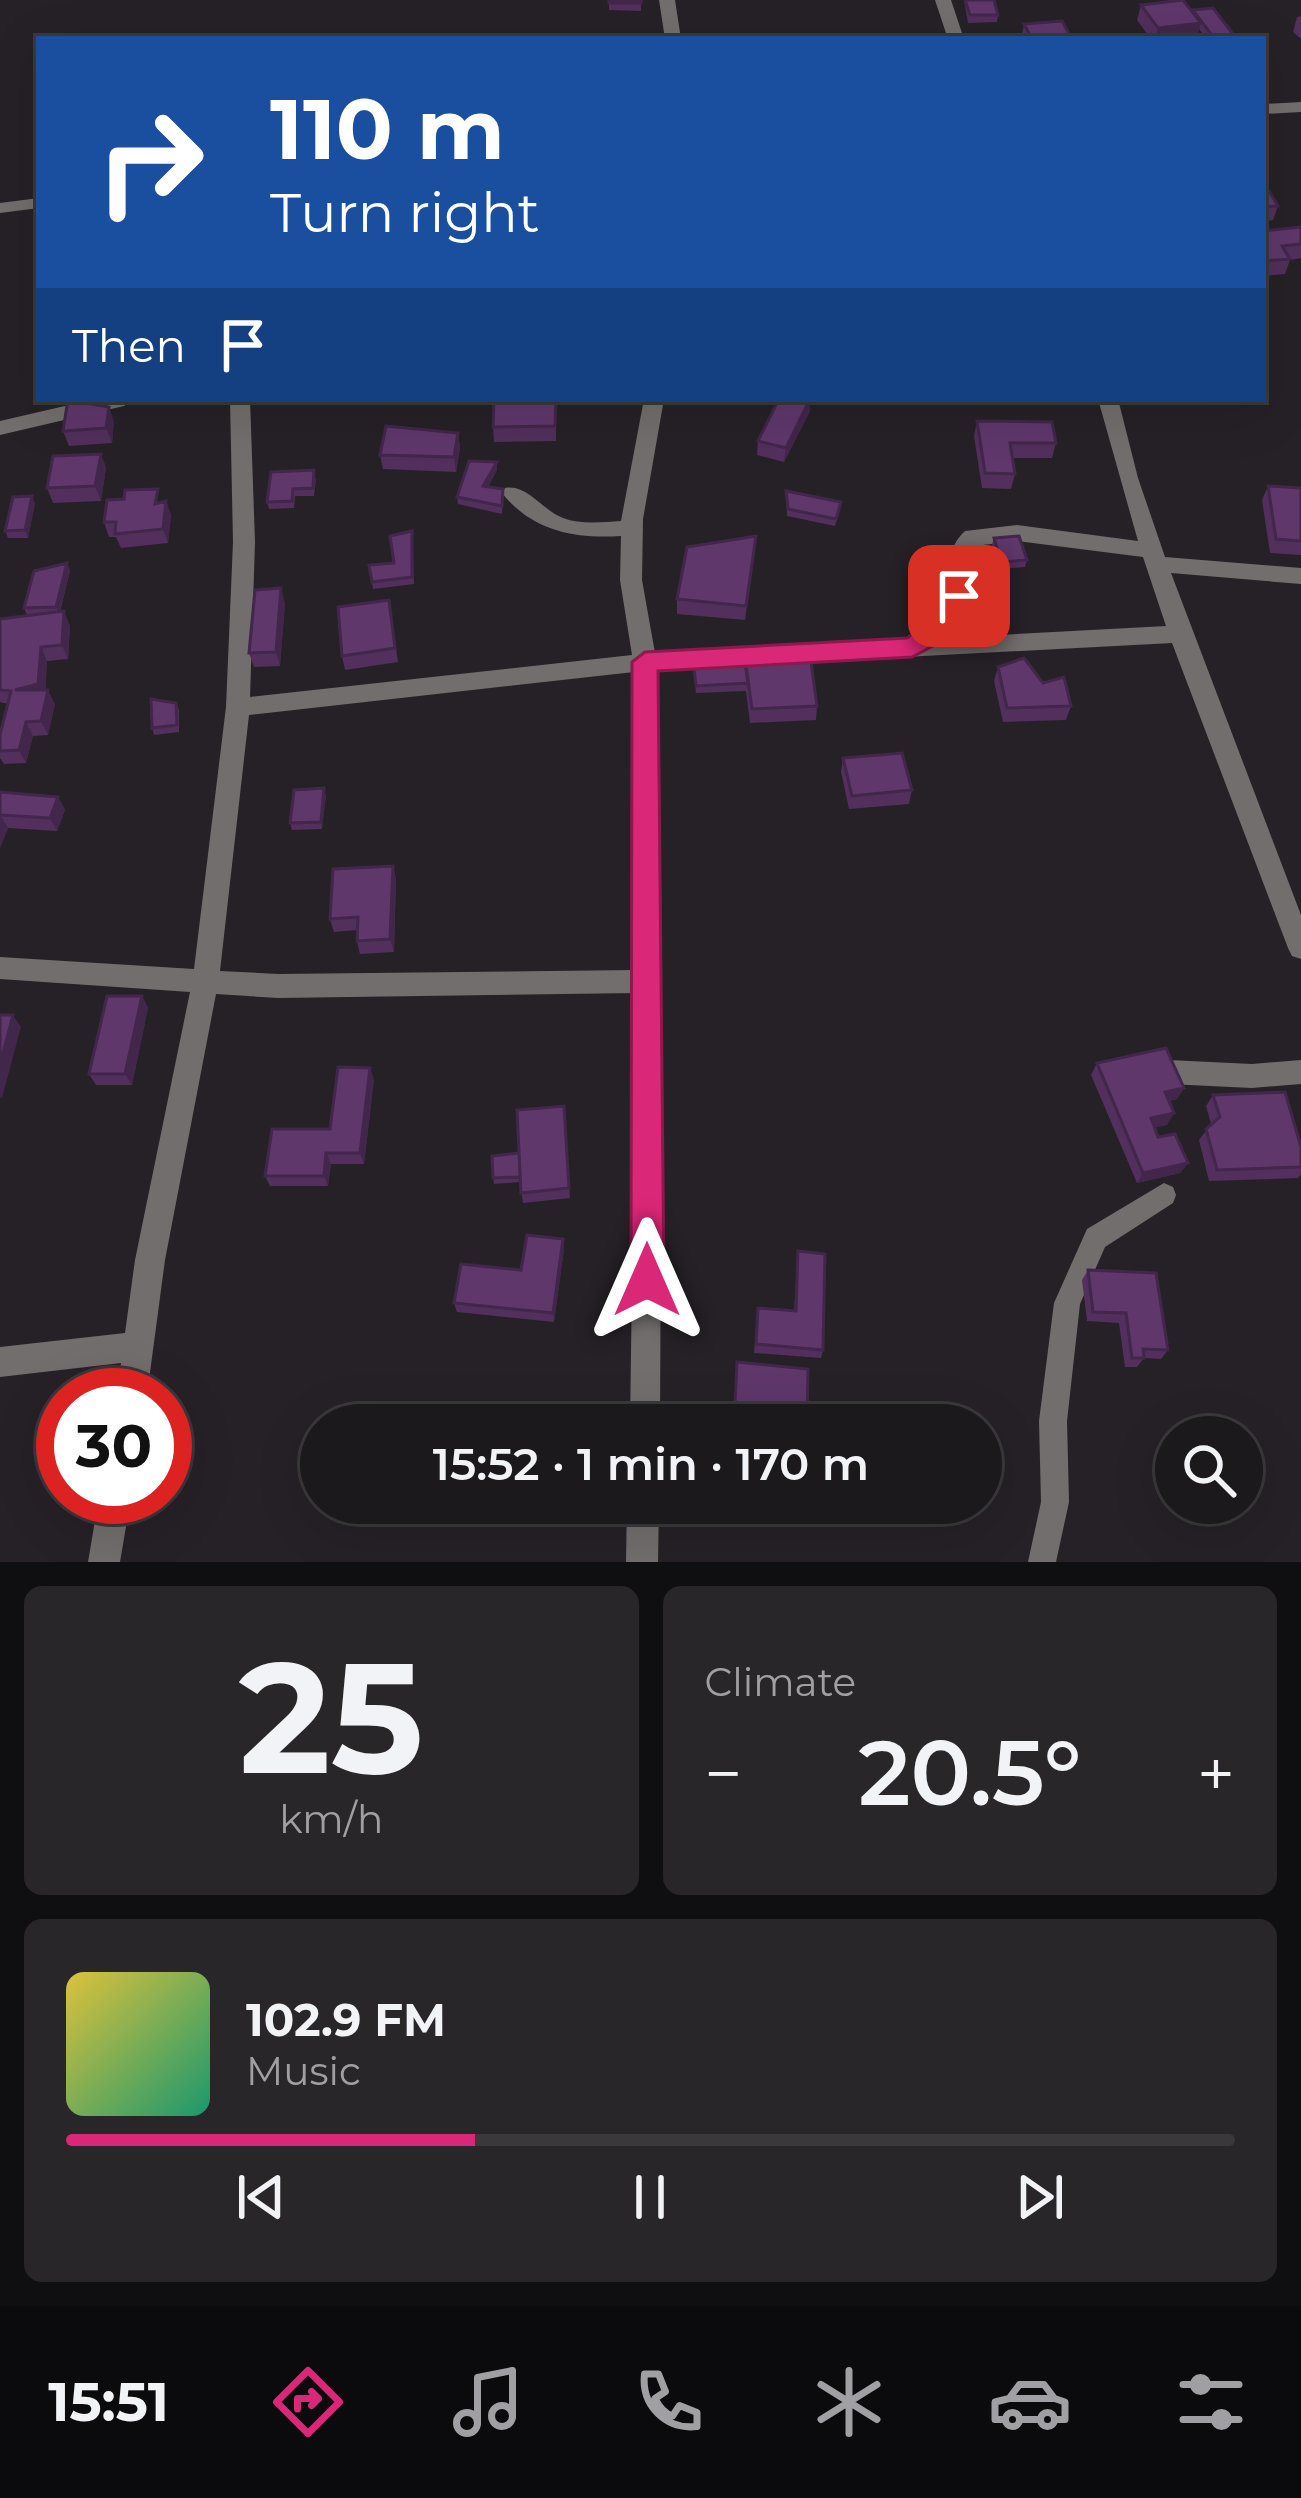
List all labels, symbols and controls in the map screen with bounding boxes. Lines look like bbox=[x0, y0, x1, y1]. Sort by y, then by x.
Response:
text: 110 m bbox=[270, 78, 505, 180]
icon: right bbox=[72, 84, 228, 240]
text: Turn right bbox=[270, 180, 540, 246]
icon: arrive bbox=[210, 312, 276, 378]
text: Then bbox=[72, 318, 186, 373]
pin bbox=[908, 545, 1010, 647]
icon: arrive bbox=[926, 563, 992, 629]
position arrow bbox=[584, 1217, 710, 1343]
speed limit sign: 30 bbox=[36, 1368, 192, 1524]
map controls bbox=[1155, 1416, 1263, 1524]
button: search bbox=[1155, 1416, 1263, 1524]
text: 15:52 · 1 min · 170 m bbox=[433, 1436, 869, 1491]
text: 25 bbox=[239, 1622, 424, 1812]
text: Climate bbox=[705, 1658, 856, 1706]
text: 20.5° bbox=[858, 1718, 1081, 1828]
text: − bbox=[705, 1733, 742, 1814]
text: + bbox=[1197, 1733, 1235, 1814]
text: km/h bbox=[279, 1795, 383, 1843]
text: 102.9 FM bbox=[246, 1992, 446, 2047]
text: Music bbox=[246, 2047, 361, 2095]
icon: previous bbox=[228, 2164, 294, 2230]
icon: pause bbox=[617, 2164, 683, 2230]
icon: next bbox=[1007, 2164, 1073, 2230]
icon: directions bbox=[266, 2360, 350, 2444]
icon: music bbox=[446, 2360, 530, 2444]
icon: phone bbox=[627, 2360, 711, 2444]
icon: climate bbox=[807, 2360, 891, 2444]
icon: car bbox=[988, 2360, 1072, 2444]
icon: filters bbox=[1169, 2360, 1253, 2444]
text: 15:51 bbox=[48, 2369, 169, 2435]

